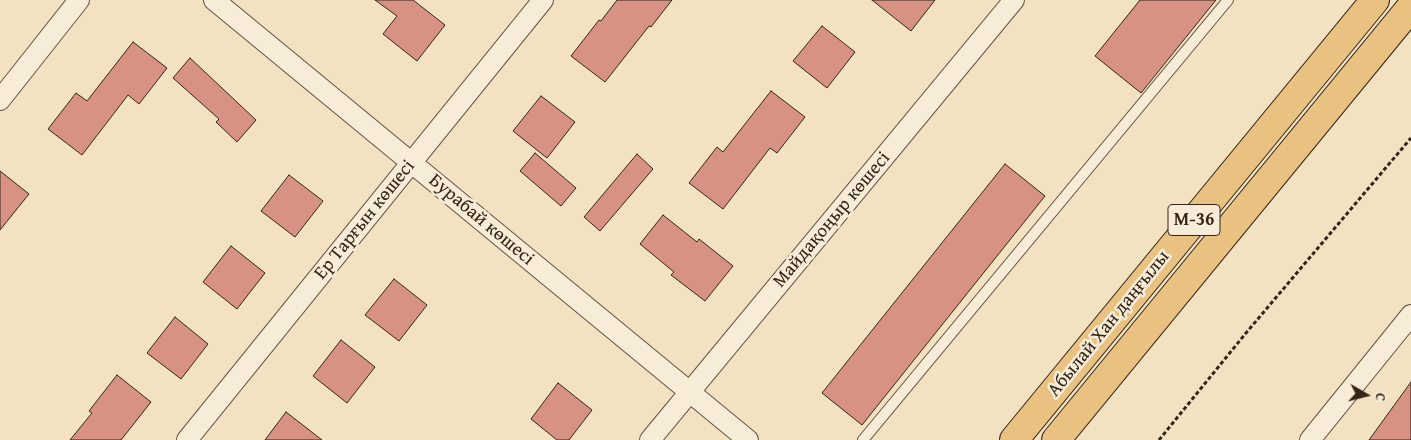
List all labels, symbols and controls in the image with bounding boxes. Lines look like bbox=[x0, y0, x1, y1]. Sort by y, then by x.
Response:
street label: Майдақоңыр көшесі bbox=[769, 148, 895, 292]
street label: Ер Тарғын көшесі bbox=[310, 156, 420, 284]
street label: Бурабай көшесі bbox=[424, 169, 538, 271]
road number: M-36 bbox=[1168, 204, 1220, 236]
street label: Абылай Хан даңғылы bbox=[1043, 246, 1175, 402]
north arrow bbox=[1341, 370, 1391, 420]
text: С bbox=[1370, 392, 1391, 402]

